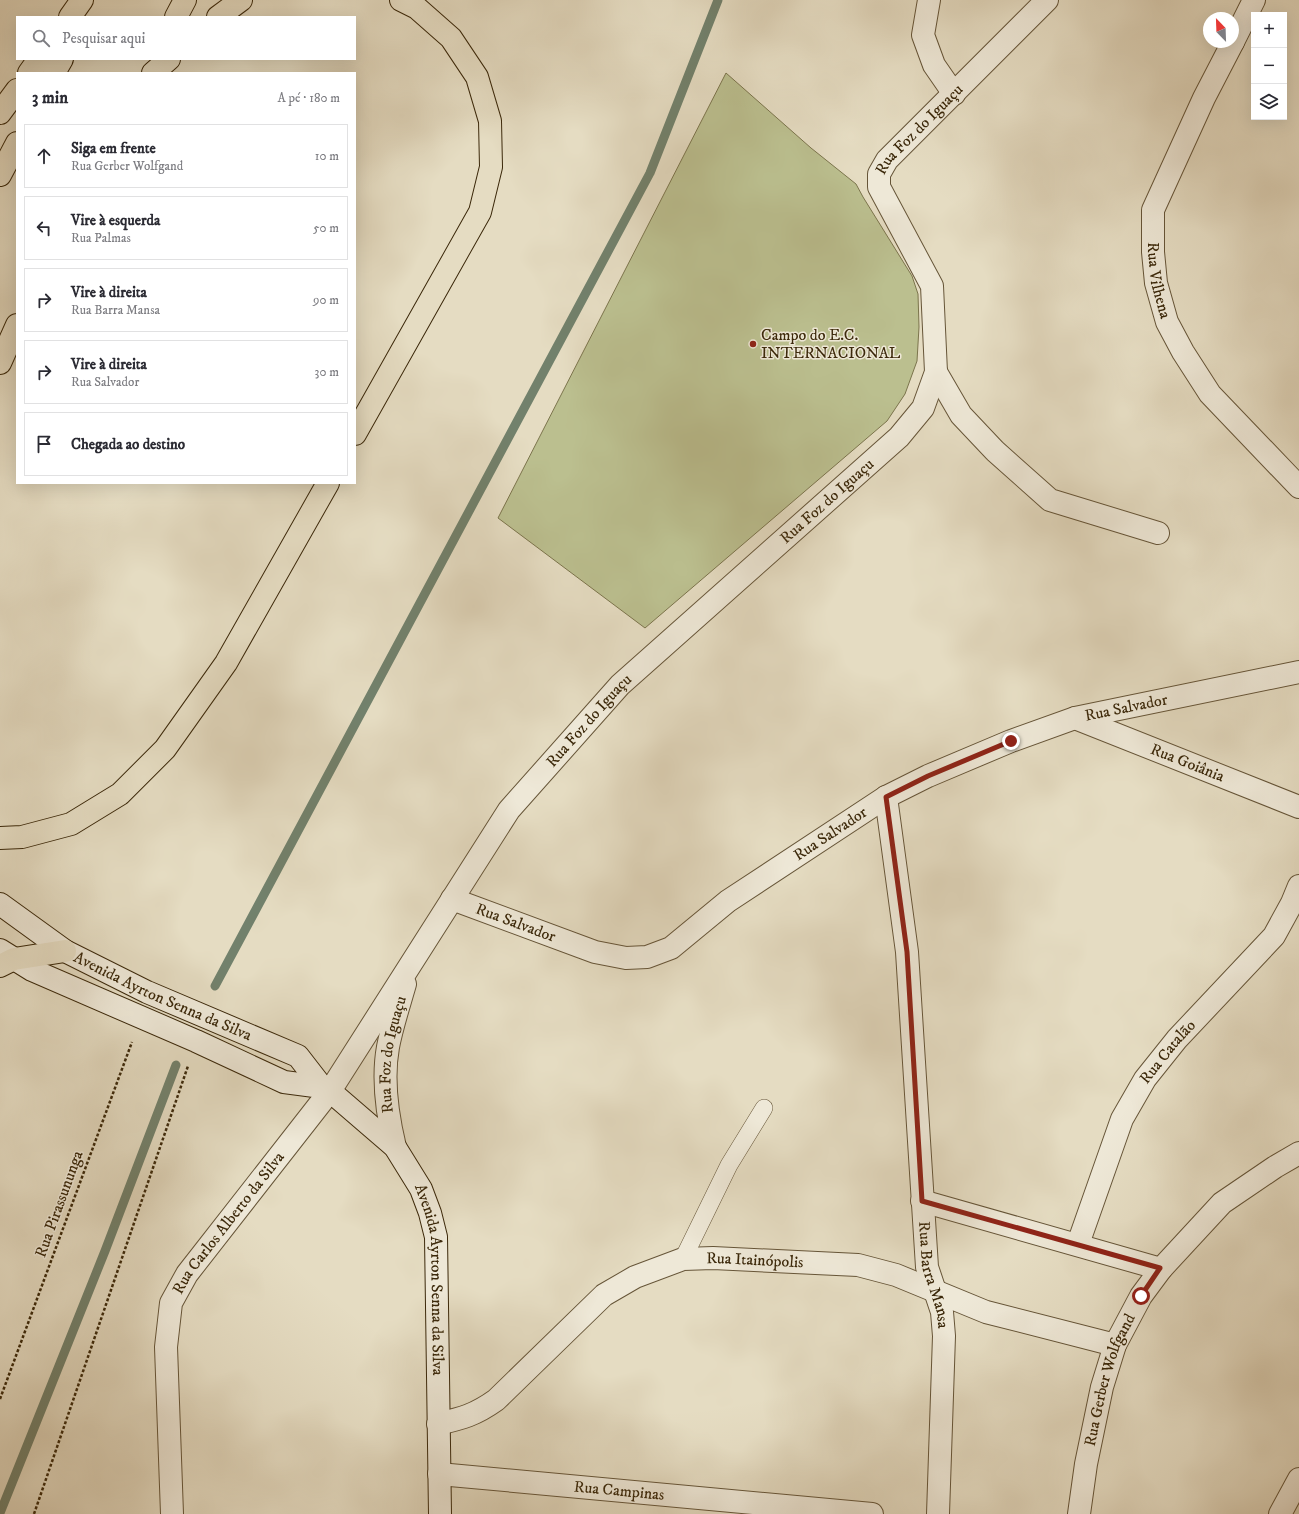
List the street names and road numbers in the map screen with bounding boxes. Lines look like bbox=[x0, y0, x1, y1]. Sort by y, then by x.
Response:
street label: Rua Foz do Iguaçu bbox=[871, 79, 968, 178]
street label: Rua Vilhena bbox=[1143, 242, 1176, 321]
street label: Rua Foz do Iguaçu bbox=[776, 454, 878, 548]
street label: Rua Foz do Iguaçu bbox=[542, 669, 636, 771]
street label: Rua Salvador bbox=[1083, 689, 1169, 726]
street label: Rua Goiânia bbox=[1148, 739, 1227, 786]
street label: Rua Salvador bbox=[790, 802, 871, 865]
street label: Rua Salvador bbox=[473, 899, 559, 947]
street label: Avenida Ayrton Senna da Silva bbox=[70, 947, 255, 1045]
street label: Rua Foz do Iguaçu bbox=[375, 993, 411, 1114]
street label: Rua Catalão bbox=[1135, 1015, 1200, 1088]
street label: Rua Pirassununga bbox=[30, 1148, 88, 1260]
street label: Rua Carlos Alberto da Silva bbox=[168, 1148, 289, 1298]
street label: Avenida Ayrton Senna da Silva bbox=[410, 1181, 448, 1376]
street label: Rua Barra Mansa bbox=[914, 1221, 953, 1329]
street label: Rua Itainópolis bbox=[706, 1248, 804, 1272]
street label: Rua Gerber Wolfgand bbox=[1080, 1310, 1140, 1448]
street label: Rua Campinas bbox=[573, 1477, 665, 1505]

